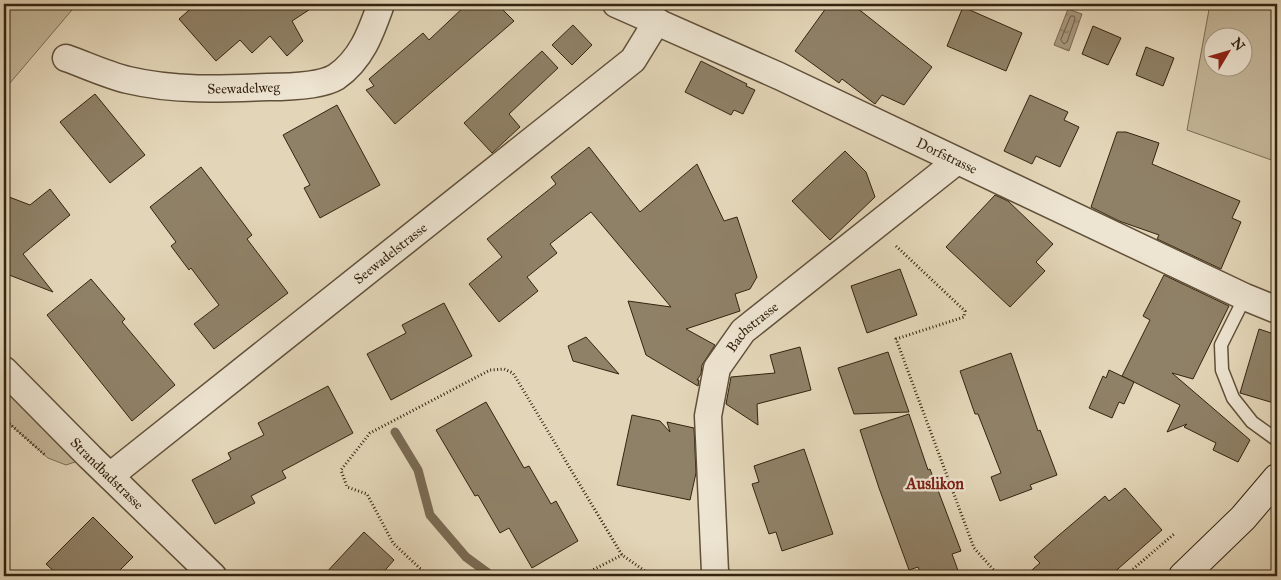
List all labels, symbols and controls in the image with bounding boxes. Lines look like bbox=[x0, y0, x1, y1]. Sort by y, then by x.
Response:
north arrow bbox=[1204, 28, 1254, 78]
text: N bbox=[1227, 34, 1248, 54]
street label: Seewadelweg bbox=[207, 79, 280, 98]
street label: Dorfstrasse bbox=[913, 134, 980, 178]
street label: Seewadelstrasse bbox=[350, 219, 431, 288]
street label: Bachstrasse bbox=[723, 298, 782, 356]
street label: Strandbadstrasse bbox=[67, 434, 147, 513]
district label: Auslikon bbox=[905, 474, 964, 493]

